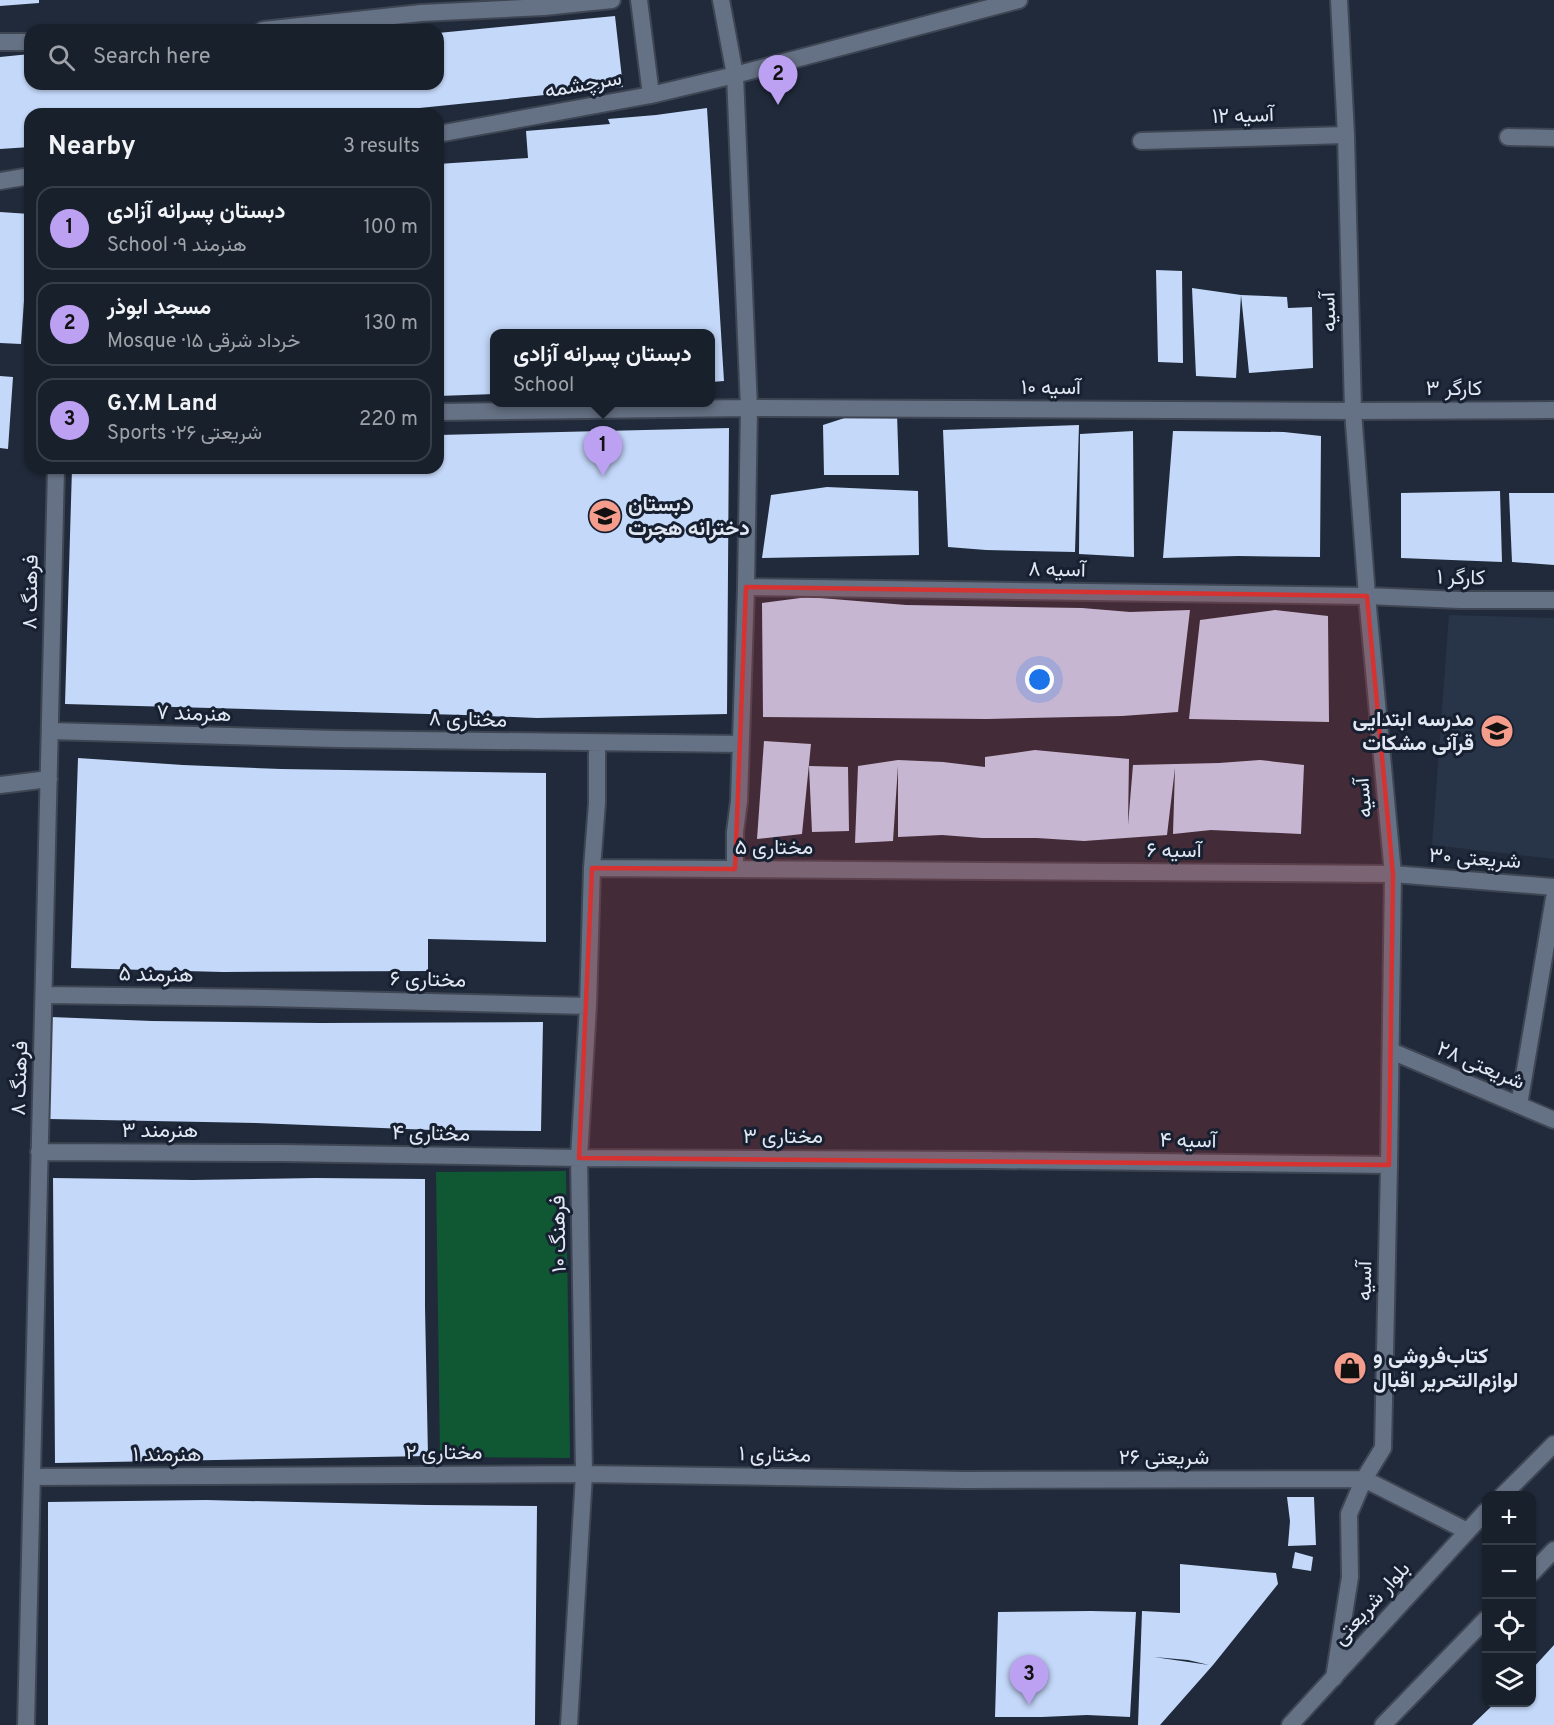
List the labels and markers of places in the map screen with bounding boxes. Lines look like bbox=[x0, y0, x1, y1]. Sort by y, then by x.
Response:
pin: 2 bbox=[758, 56, 798, 105]
pin: 1 bbox=[584, 426, 622, 476]
place label: دبستان دخترانه هجرت bbox=[628, 492, 750, 543]
school or university icon: دبستان دخترانه هجرت bbox=[587, 498, 623, 534]
place label: مدرسه ابتدایی قرآنی مشکات bbox=[1352, 707, 1474, 758]
school or university icon: مدرسه ابتدایی قرآنی مشکات bbox=[1479, 713, 1515, 749]
place label: کتاب‌فروشی و لوازم‌التحریر اقبال bbox=[1373, 1344, 1518, 1395]
shop icon: کتاب‌فروشی و لوازم‌التحریر اقبال bbox=[1332, 1350, 1368, 1386]
pin: 3 bbox=[1010, 1656, 1048, 1705]

